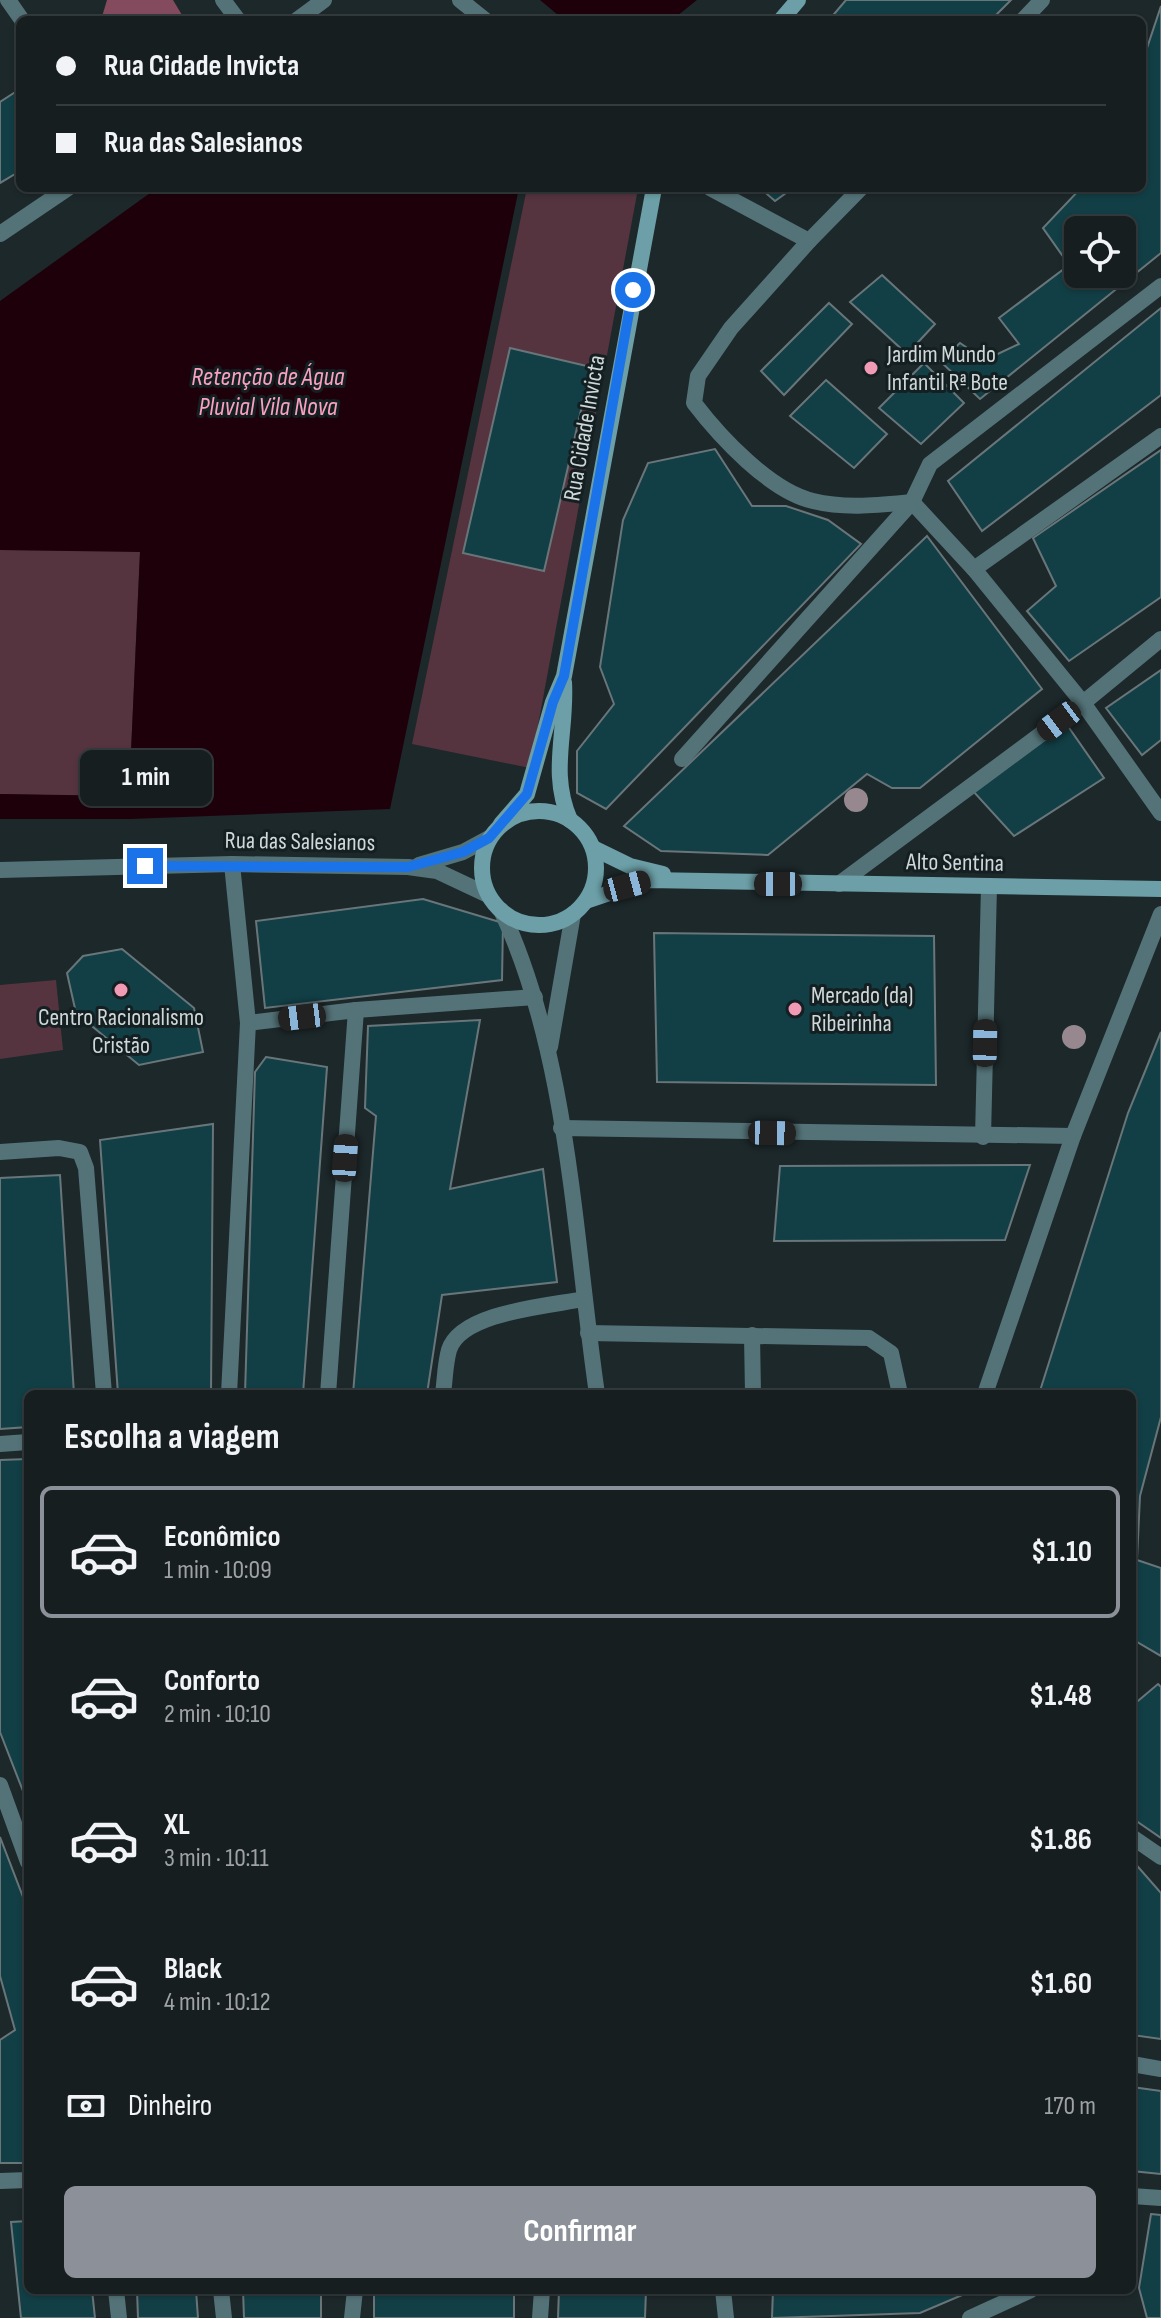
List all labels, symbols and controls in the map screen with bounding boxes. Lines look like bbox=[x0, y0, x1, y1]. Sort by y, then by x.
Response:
text: Rua Cidade Invicta bbox=[104, 48, 299, 84]
text: Rua das Salesianos bbox=[104, 125, 303, 161]
map controls bbox=[1064, 216, 1136, 288]
button: locate bbox=[1064, 216, 1136, 288]
route start bbox=[615, 272, 651, 308]
place label: Jardim Mundo Infantil Rª Bote bbox=[886, 340, 1008, 397]
street label: Rua Cidade Invicta bbox=[557, 353, 612, 503]
marker: Jardim Mundo Infantil Rª Bote bbox=[862, 359, 880, 377]
water label: Retenção de Água Pluvial Vila Nova bbox=[191, 362, 345, 423]
car bbox=[1033, 697, 1085, 745]
callout: 1 min bbox=[79, 750, 211, 806]
text: 1 min bbox=[122, 762, 170, 793]
street label: Rua das Salesianos bbox=[224, 826, 376, 857]
street label: Alto Sentina bbox=[905, 847, 1004, 878]
route end bbox=[127, 848, 163, 884]
car bbox=[601, 868, 653, 904]
car bbox=[754, 872, 802, 896]
marker: Centro Racionalismo Cristão bbox=[112, 981, 130, 999]
place label: Mercado (da) Ribeirinha bbox=[811, 981, 913, 1038]
marker: Mercado (da) Ribeirinha bbox=[786, 1000, 804, 1018]
car bbox=[277, 1002, 327, 1032]
place label: Centro Racionalismo Cristão bbox=[38, 1003, 204, 1060]
car bbox=[973, 1019, 997, 1067]
car bbox=[748, 1121, 796, 1145]
car bbox=[331, 1133, 359, 1183]
text: Escolha a viagem bbox=[64, 1416, 280, 1459]
icon: car bbox=[68, 1516, 140, 1588]
text: Econômico bbox=[164, 1519, 281, 1555]
text: $1.10 bbox=[1031, 1534, 1092, 1570]
text: 1 min · 10:09 bbox=[164, 1555, 272, 1586]
icon: car bbox=[68, 1660, 140, 1732]
text: Conforto bbox=[164, 1663, 260, 1699]
text: $1.48 bbox=[1029, 1678, 1092, 1714]
text: 2 min · 10:10 bbox=[164, 1699, 271, 1730]
icon: car bbox=[68, 1804, 140, 1876]
text: XL bbox=[164, 1807, 190, 1843]
text: $1.86 bbox=[1029, 1822, 1092, 1858]
text: 3 min · 10:11 bbox=[164, 1843, 269, 1874]
icon: car bbox=[68, 1948, 140, 2020]
text: Black bbox=[164, 1951, 222, 1987]
text: $1.60 bbox=[1030, 1966, 1092, 2002]
text: 4 min · 10:12 bbox=[164, 1987, 271, 2018]
icon: cash bbox=[64, 2084, 108, 2128]
text: Dinheiro bbox=[128, 2088, 212, 2124]
text: 170 m bbox=[1044, 2091, 1096, 2122]
button: Confirmar bbox=[64, 2186, 1096, 2278]

